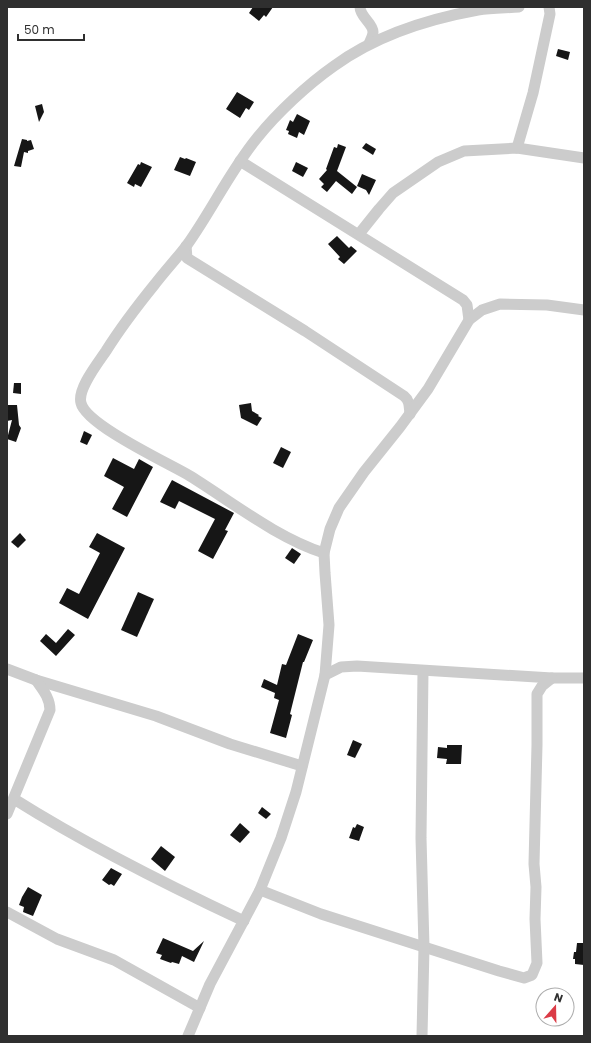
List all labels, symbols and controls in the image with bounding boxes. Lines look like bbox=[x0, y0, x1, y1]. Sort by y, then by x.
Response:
scale bar bbox=[18, 16, 84, 42]
text: 50 m bbox=[24, 21, 55, 38]
north arrow bbox=[535, 987, 575, 1027]
text: N bbox=[552, 989, 565, 1007]

